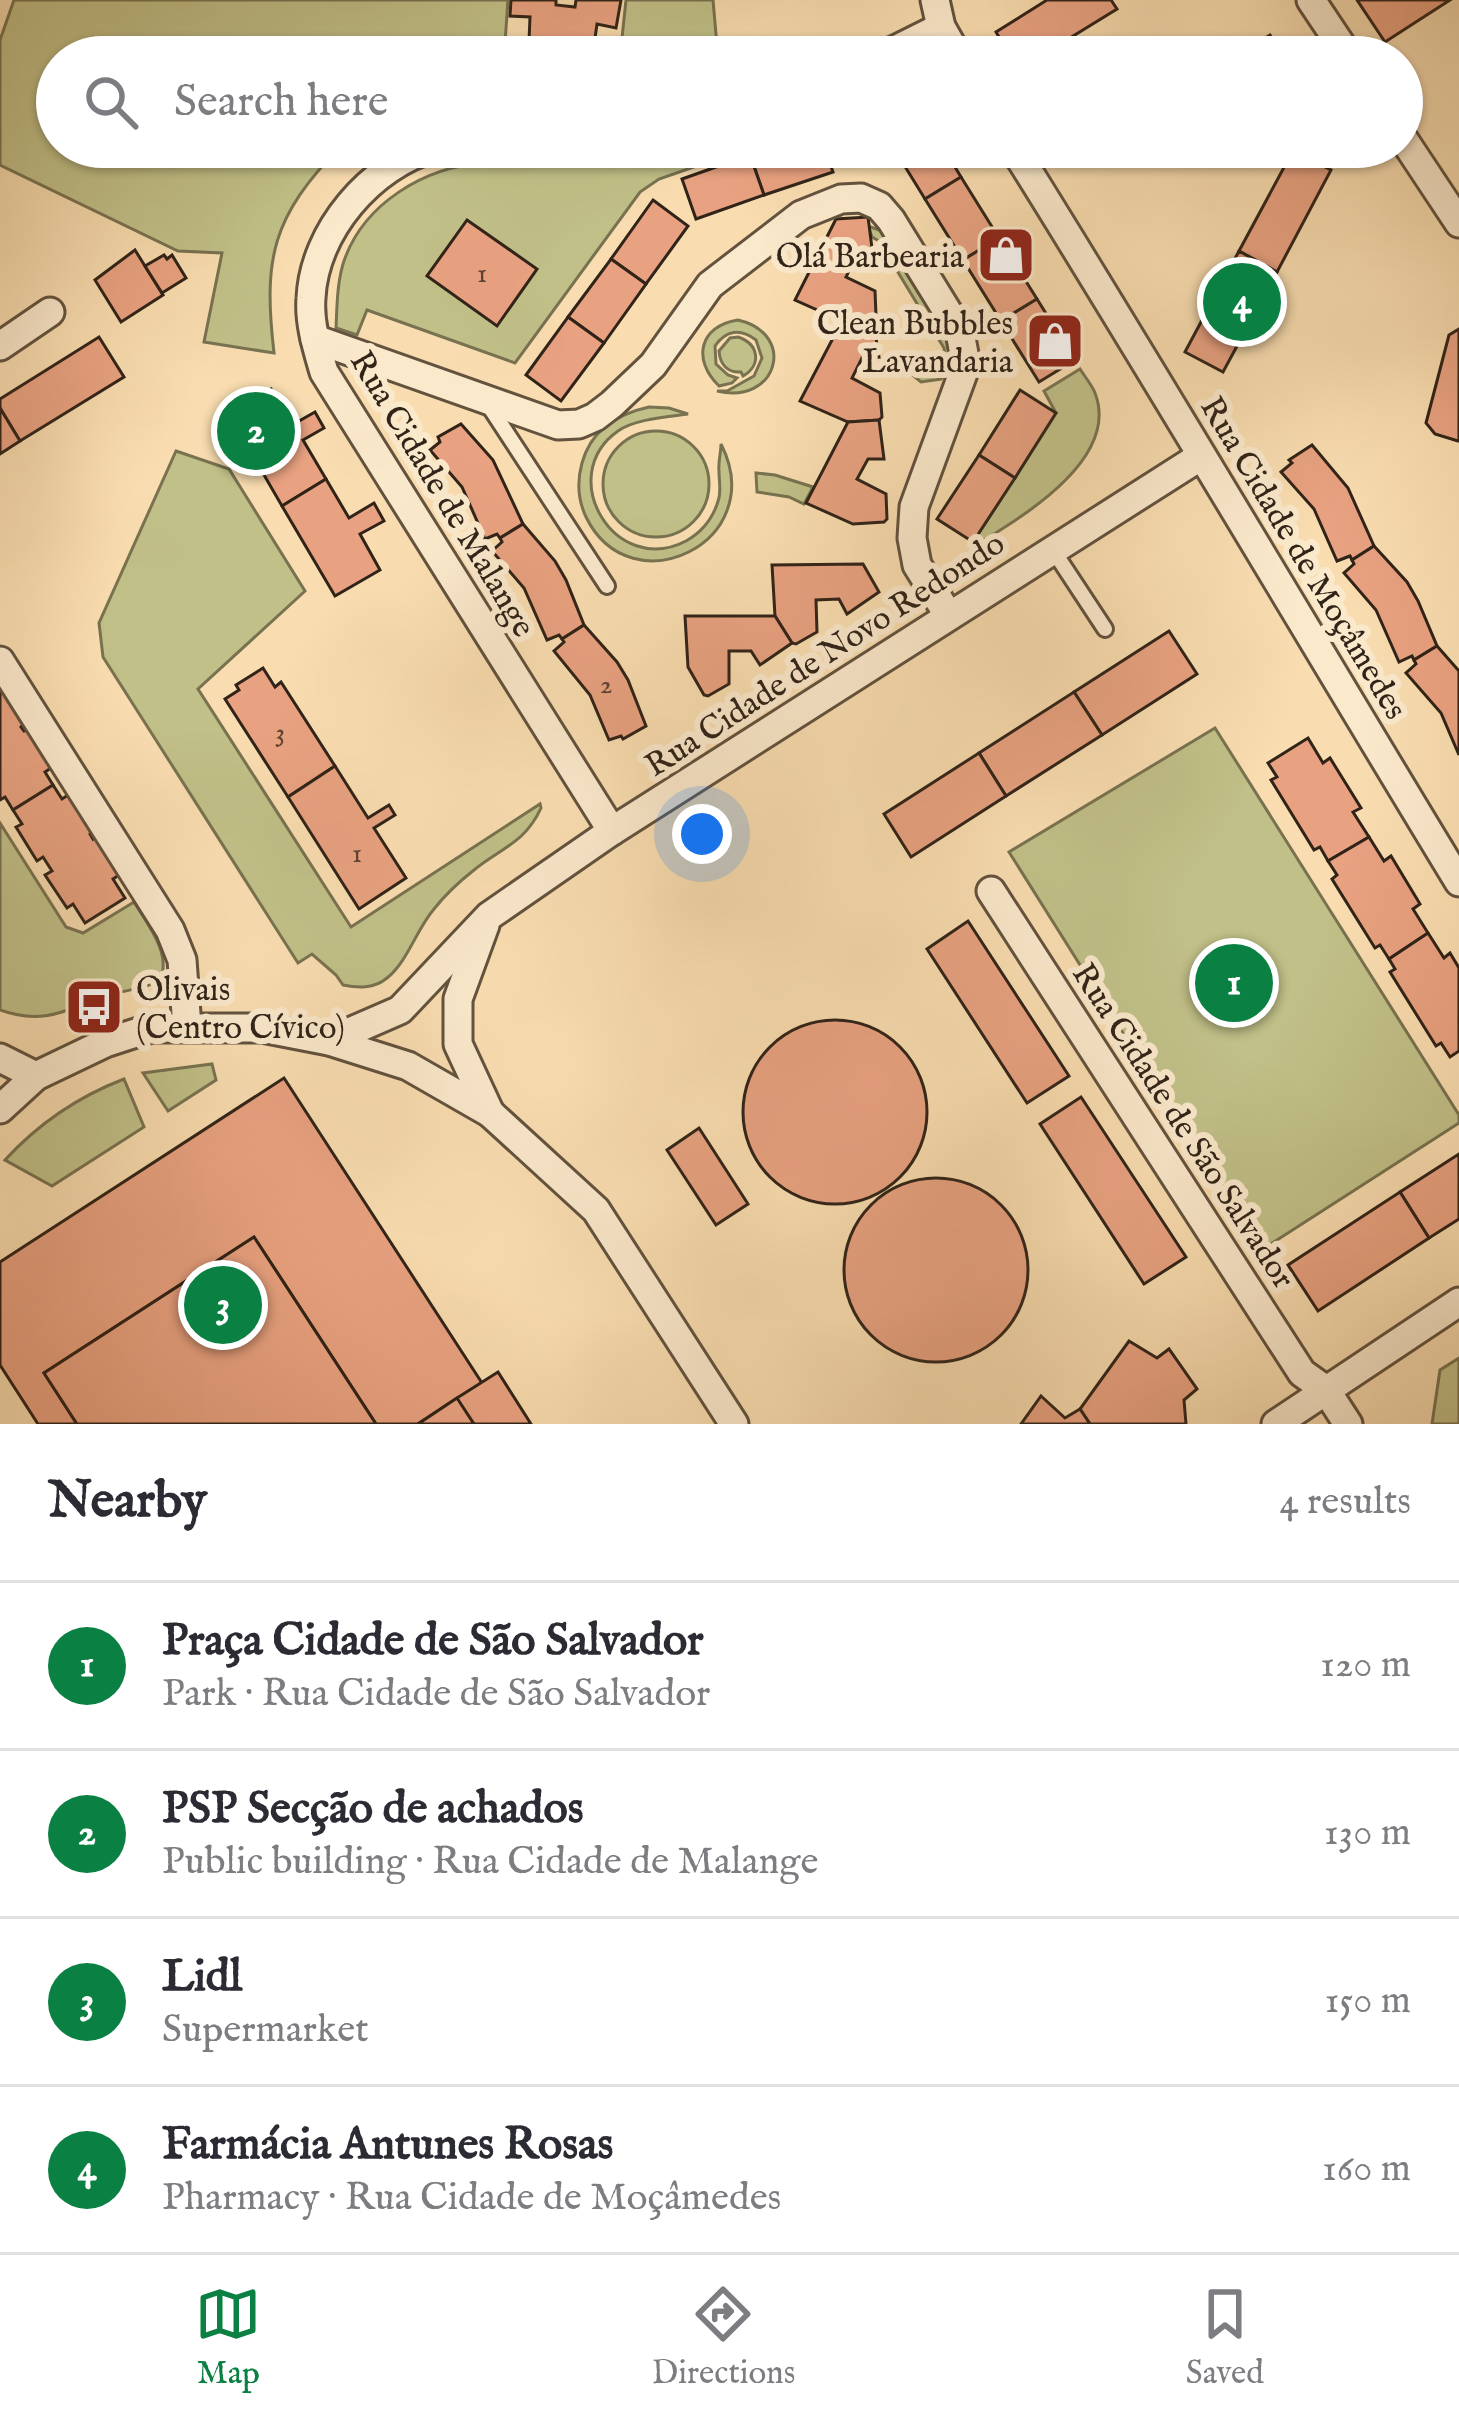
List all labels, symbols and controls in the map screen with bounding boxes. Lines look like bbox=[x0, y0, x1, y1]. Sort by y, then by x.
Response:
search box bbox=[36, 36, 1423, 168]
icon: search bbox=[78, 69, 144, 135]
text: Search here bbox=[174, 74, 388, 131]
shop icon: Olá Barbearia bbox=[975, 224, 1037, 286]
place label: Olá Barbearia bbox=[776, 237, 965, 279]
pin: 4 bbox=[1203, 257, 1281, 347]
house number: 1 bbox=[477, 258, 487, 292]
place label: Clean Bubbles Lavandaria bbox=[817, 304, 1014, 384]
shop icon: Clean Bubbles Lavandaria bbox=[1024, 310, 1086, 372]
street label: Rua Cidade de Malange bbox=[339, 344, 544, 645]
pin: 2 bbox=[217, 386, 295, 476]
street label: Rua Cidade de Moçâmedes bbox=[1189, 390, 1415, 728]
street label: Rua Cidade de Novo Redondo bbox=[638, 523, 1013, 788]
house number: 2 bbox=[600, 669, 612, 703]
house number: 3 bbox=[275, 717, 285, 751]
your location bbox=[672, 804, 732, 864]
house number: 1 bbox=[352, 838, 362, 872]
pin: 1 bbox=[1195, 938, 1273, 1028]
street label: Rua Cidade de São Salvador bbox=[1062, 956, 1303, 1297]
place label: Olivais (Centro Cívico) bbox=[136, 970, 345, 1050]
bus stop icon: Olivais (Centro Cívico) bbox=[63, 976, 125, 1038]
pin: 3 bbox=[184, 1260, 262, 1350]
text: Nearby bbox=[48, 1470, 207, 1535]
text: 4 results bbox=[1279, 1478, 1411, 1527]
text: Praça Cidade de São Salvador bbox=[162, 1613, 704, 1670]
text: 1 bbox=[80, 1641, 94, 1690]
text: 120 m bbox=[1320, 1641, 1411, 1690]
text: Park · Rua Cidade de São Salvador bbox=[162, 1670, 710, 1719]
text: PSP Secção de achados bbox=[162, 1781, 584, 1838]
text: 2 bbox=[78, 1809, 96, 1858]
text: 130 m bbox=[1324, 1809, 1411, 1858]
text: Public building · Rua Cidade de Malange bbox=[162, 1838, 818, 1887]
text: Lidl bbox=[162, 1949, 242, 2006]
text: 3 bbox=[80, 1977, 94, 2026]
text: 150 m bbox=[1325, 1977, 1411, 2026]
text: Supermarket bbox=[162, 2006, 369, 2055]
text: Farmácia Antunes Rosas bbox=[162, 2117, 613, 2174]
text: 4 bbox=[77, 2145, 97, 2194]
text: 160 m bbox=[1322, 2145, 1411, 2194]
text: Pharmacy · Rua Cidade de Moçâmedes bbox=[162, 2174, 781, 2223]
tab: Map bbox=[195, 2281, 261, 2395]
tab: Directions bbox=[652, 2281, 795, 2395]
tab: Saved bbox=[1186, 2281, 1264, 2395]

